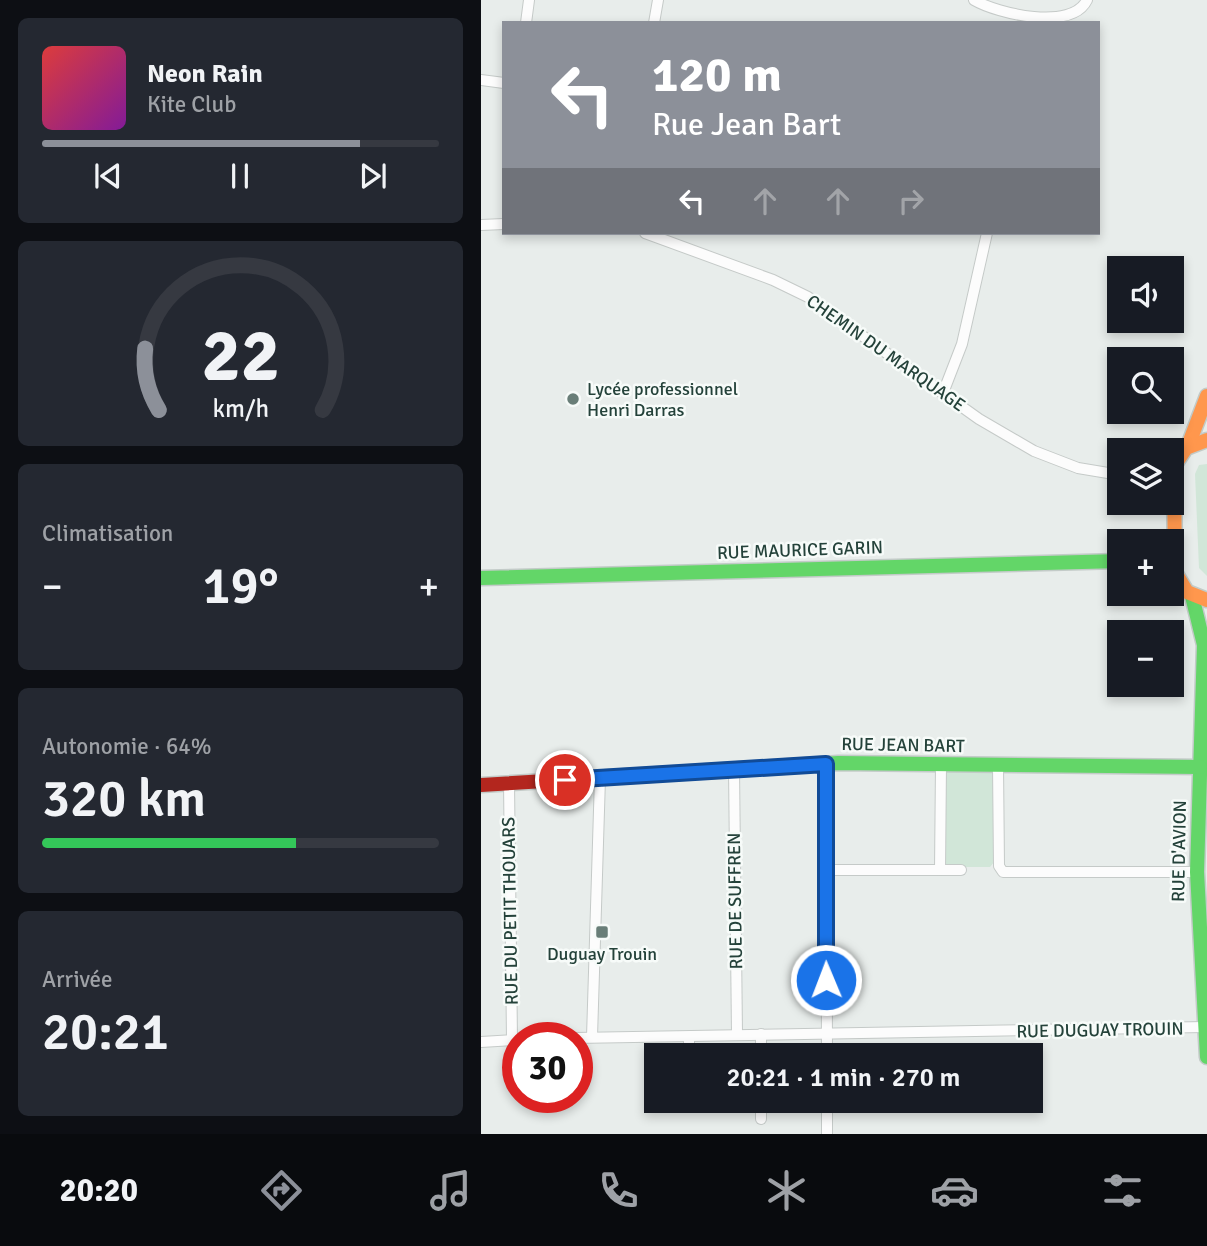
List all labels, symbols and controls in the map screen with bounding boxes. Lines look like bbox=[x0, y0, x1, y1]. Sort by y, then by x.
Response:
text: 120 m bbox=[652, 45, 782, 105]
icon: left bbox=[537, 49, 628, 140]
text: Neon Rain bbox=[147, 58, 263, 90]
text: Kite Club bbox=[147, 90, 236, 119]
text: Rue Jean Bart bbox=[652, 105, 841, 144]
icon: previous bbox=[89, 157, 127, 195]
icon: pause bbox=[221, 157, 259, 195]
icon: next bbox=[354, 157, 392, 195]
icon: left bbox=[673, 182, 711, 220]
icon: ahead bbox=[746, 182, 784, 220]
icon: ahead bbox=[819, 182, 857, 220]
icon: right bbox=[892, 182, 930, 220]
map controls bbox=[1107, 256, 1184, 697]
button: sound bbox=[1107, 256, 1184, 333]
street label: CHEMIN DU MARQUAGE bbox=[802, 290, 970, 416]
text: 22 bbox=[201, 312, 280, 401]
button: search bbox=[1107, 347, 1184, 424]
place label: Lycée professionnel Henri Darras bbox=[587, 378, 738, 421]
marker: Lycée professionnel Henri Darras bbox=[565, 391, 581, 407]
text: km/h bbox=[212, 393, 269, 424]
button: layers bbox=[1107, 438, 1184, 515]
text: Climatisation bbox=[42, 519, 173, 548]
button: + bbox=[1107, 529, 1184, 606]
street label: RUE MAURICE GARIN bbox=[717, 536, 883, 564]
text: 19° bbox=[202, 554, 279, 618]
text: − bbox=[42, 563, 63, 610]
text: + bbox=[418, 563, 439, 610]
button: − bbox=[1107, 620, 1184, 697]
text: Autonomie · 64% bbox=[42, 732, 212, 761]
street label: RUE JEAN BART bbox=[841, 733, 965, 757]
pin bbox=[535, 750, 595, 810]
icon: arrive bbox=[546, 761, 584, 799]
text: 320 km bbox=[42, 767, 206, 831]
street label: RUE D'AVION bbox=[1167, 800, 1191, 902]
street label: RUE DU PETIT THOUARS bbox=[497, 817, 523, 1005]
street label: RUE DE SUFFREN bbox=[723, 833, 747, 969]
marker: Duguay Trouin bbox=[594, 924, 610, 940]
place label: Duguay Trouin bbox=[547, 943, 657, 965]
position arrow bbox=[789, 943, 863, 1017]
text: Arrivée bbox=[42, 965, 113, 994]
text: 20:21 bbox=[42, 1000, 169, 1064]
street label: RUE DUGUAY TROUIN bbox=[1016, 1018, 1184, 1042]
speed limit sign: 30 bbox=[502, 1022, 593, 1113]
text: 20:21 · 1 min · 270 m bbox=[727, 1062, 960, 1094]
icon: directions bbox=[257, 1166, 306, 1215]
icon: music bbox=[426, 1166, 475, 1215]
icon: phone bbox=[594, 1166, 643, 1215]
icon: climate bbox=[762, 1166, 811, 1215]
icon: car bbox=[930, 1166, 979, 1215]
icon: filters bbox=[1098, 1166, 1147, 1215]
text: 20:20 bbox=[60, 1171, 138, 1210]

